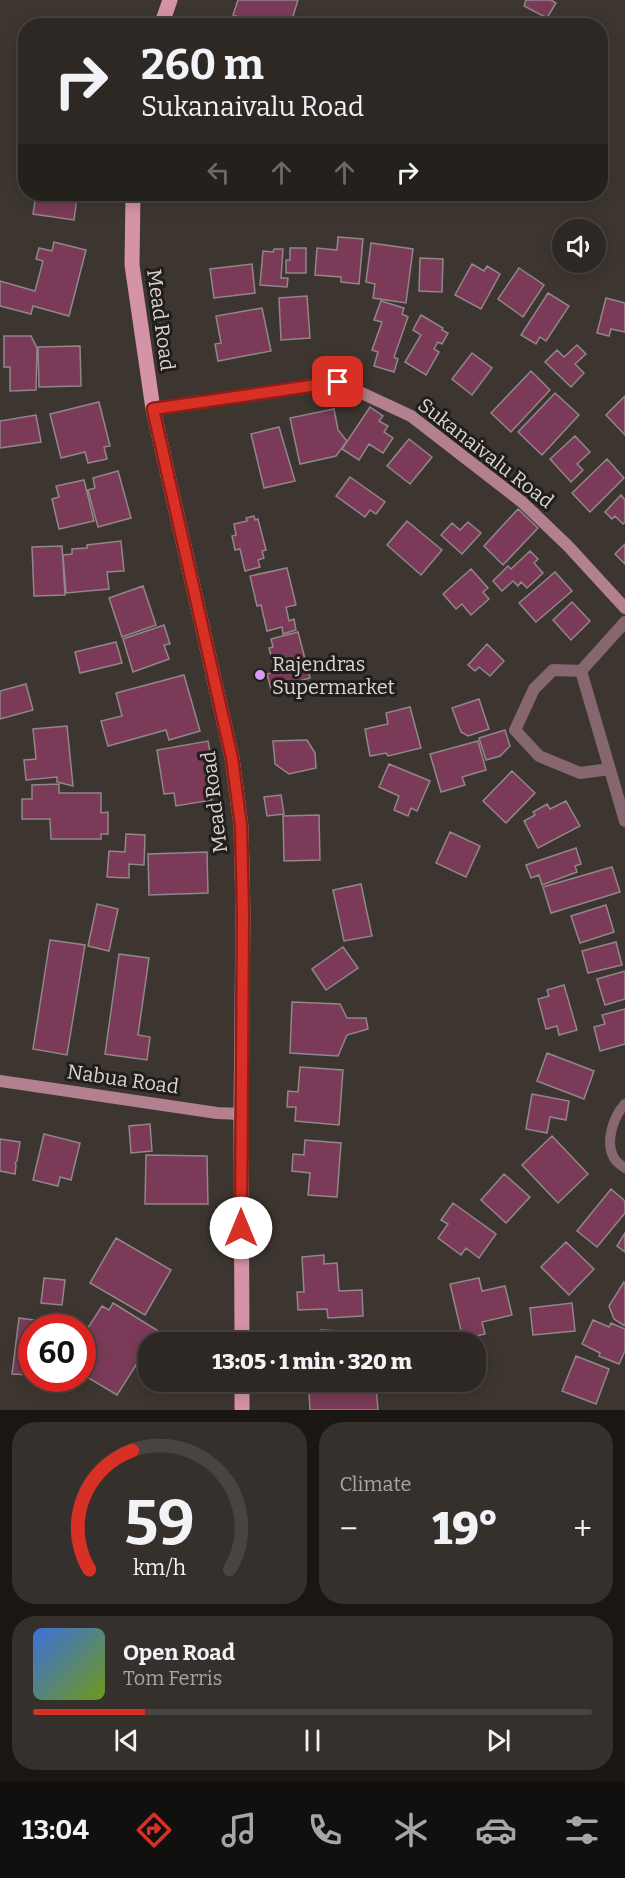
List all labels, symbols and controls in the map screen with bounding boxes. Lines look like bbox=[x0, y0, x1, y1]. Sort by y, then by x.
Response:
text: 260 m bbox=[141, 40, 264, 90]
icon: right bbox=[42, 42, 120, 120]
text: Sukanaivalu Road bbox=[141, 91, 364, 123]
icon: left bbox=[202, 156, 235, 189]
icon: ahead bbox=[265, 156, 298, 189]
icon: ahead bbox=[328, 156, 361, 189]
icon: right bbox=[391, 156, 424, 189]
map controls bbox=[552, 219, 606, 273]
button: sound bbox=[552, 219, 606, 273]
street label: Mead Road bbox=[142, 268, 180, 372]
pin bbox=[312, 356, 363, 407]
icon: arrive bbox=[321, 365, 354, 398]
street label: Sukanaivalu Road bbox=[414, 393, 559, 513]
place label: Rajendras Supermarket bbox=[272, 652, 395, 699]
marker: Rajendras Supermarket bbox=[253, 668, 267, 682]
street label: Mead Road bbox=[196, 750, 232, 854]
street label: Nabua Road bbox=[66, 1059, 180, 1099]
position arrow bbox=[209, 1196, 273, 1260]
speed limit sign: 60 bbox=[18, 1314, 96, 1392]
text: 13:05 · 1 min · 320 m bbox=[212, 1348, 412, 1375]
text: Climate bbox=[340, 1472, 411, 1496]
text: 59 bbox=[124, 1486, 194, 1561]
text: 19° bbox=[432, 1502, 499, 1556]
text: − bbox=[340, 1509, 358, 1549]
text: + bbox=[573, 1509, 592, 1549]
text: km/h bbox=[133, 1555, 186, 1581]
text: Open Road bbox=[123, 1639, 235, 1666]
text: Tom Ferris bbox=[123, 1666, 222, 1690]
icon: previous bbox=[110, 1724, 143, 1757]
icon: pause bbox=[296, 1724, 329, 1757]
icon: next bbox=[482, 1724, 515, 1757]
icon: directions bbox=[133, 1809, 175, 1851]
icon: music bbox=[218, 1809, 260, 1851]
icon: phone bbox=[304, 1809, 346, 1851]
icon: climate bbox=[390, 1809, 432, 1851]
icon: car bbox=[475, 1809, 517, 1851]
icon: filters bbox=[561, 1809, 603, 1851]
text: 13:04 bbox=[22, 1814, 89, 1846]

